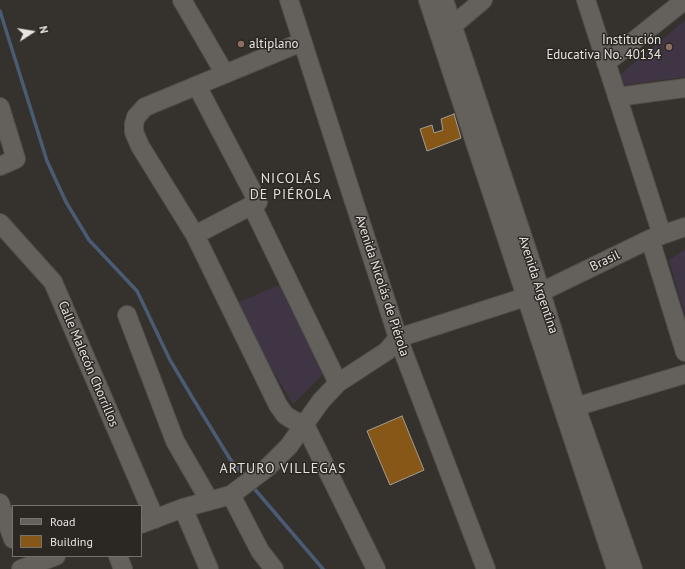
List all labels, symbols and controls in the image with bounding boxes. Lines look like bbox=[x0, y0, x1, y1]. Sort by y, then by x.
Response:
north arrow bbox=[12, 12, 52, 52]
text: N bbox=[36, 25, 51, 34]
place label: Institución Educativa No. 40134 bbox=[546, 32, 661, 63]
place label: altiplano bbox=[249, 36, 298, 52]
marker: altiplano bbox=[236, 39, 246, 49]
marker: Institución Educativa No. 40134 bbox=[664, 42, 674, 52]
district label: NICOLÁS DE PIÉROLA bbox=[250, 171, 332, 204]
street label: Avenida Nicolás de Piérola bbox=[352, 213, 412, 359]
street label: Avenida Argentina bbox=[515, 234, 561, 336]
street label: Brasil bbox=[588, 247, 622, 275]
street label: Calle Malecón Chorrillos bbox=[54, 299, 122, 429]
district label: ARTURO VILLEGAS bbox=[220, 461, 346, 477]
legend bbox=[12, 505, 142, 557]
text: Road bbox=[50, 514, 75, 529]
text: Building bbox=[50, 534, 93, 549]

